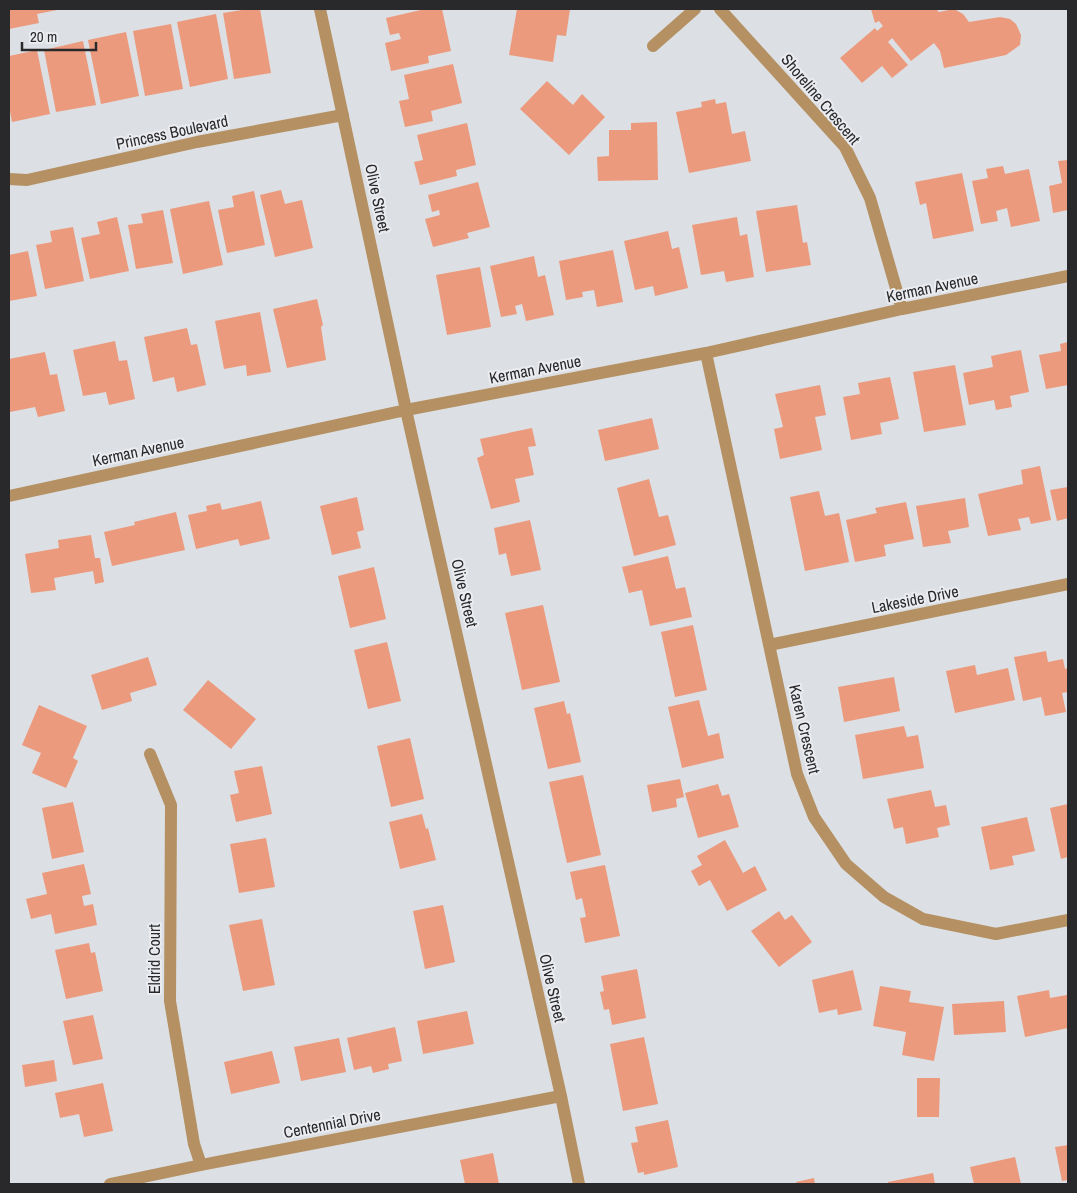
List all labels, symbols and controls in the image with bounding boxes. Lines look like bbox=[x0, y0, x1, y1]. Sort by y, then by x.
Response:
scale bar bbox=[22, 20, 96, 52]
text: 20 m bbox=[30, 26, 57, 47]
street label: Shoreline Crescent bbox=[776, 49, 866, 149]
street label: Princess Boulevard bbox=[114, 109, 230, 155]
street label: Olive Street bbox=[360, 162, 396, 235]
street label: Kerman Avenue bbox=[884, 267, 980, 307]
street label: Kerman Avenue bbox=[487, 349, 583, 389]
street label: Kerman Avenue bbox=[90, 431, 186, 471]
street label: Olive Street bbox=[446, 557, 484, 630]
street label: Lakeside Drive bbox=[870, 580, 960, 618]
street label: Karen Crescent bbox=[784, 682, 826, 776]
street label: Eldrid Court bbox=[143, 924, 165, 994]
street label: Olive Street bbox=[534, 952, 572, 1025]
street label: Centennial Drive bbox=[282, 1103, 382, 1143]

